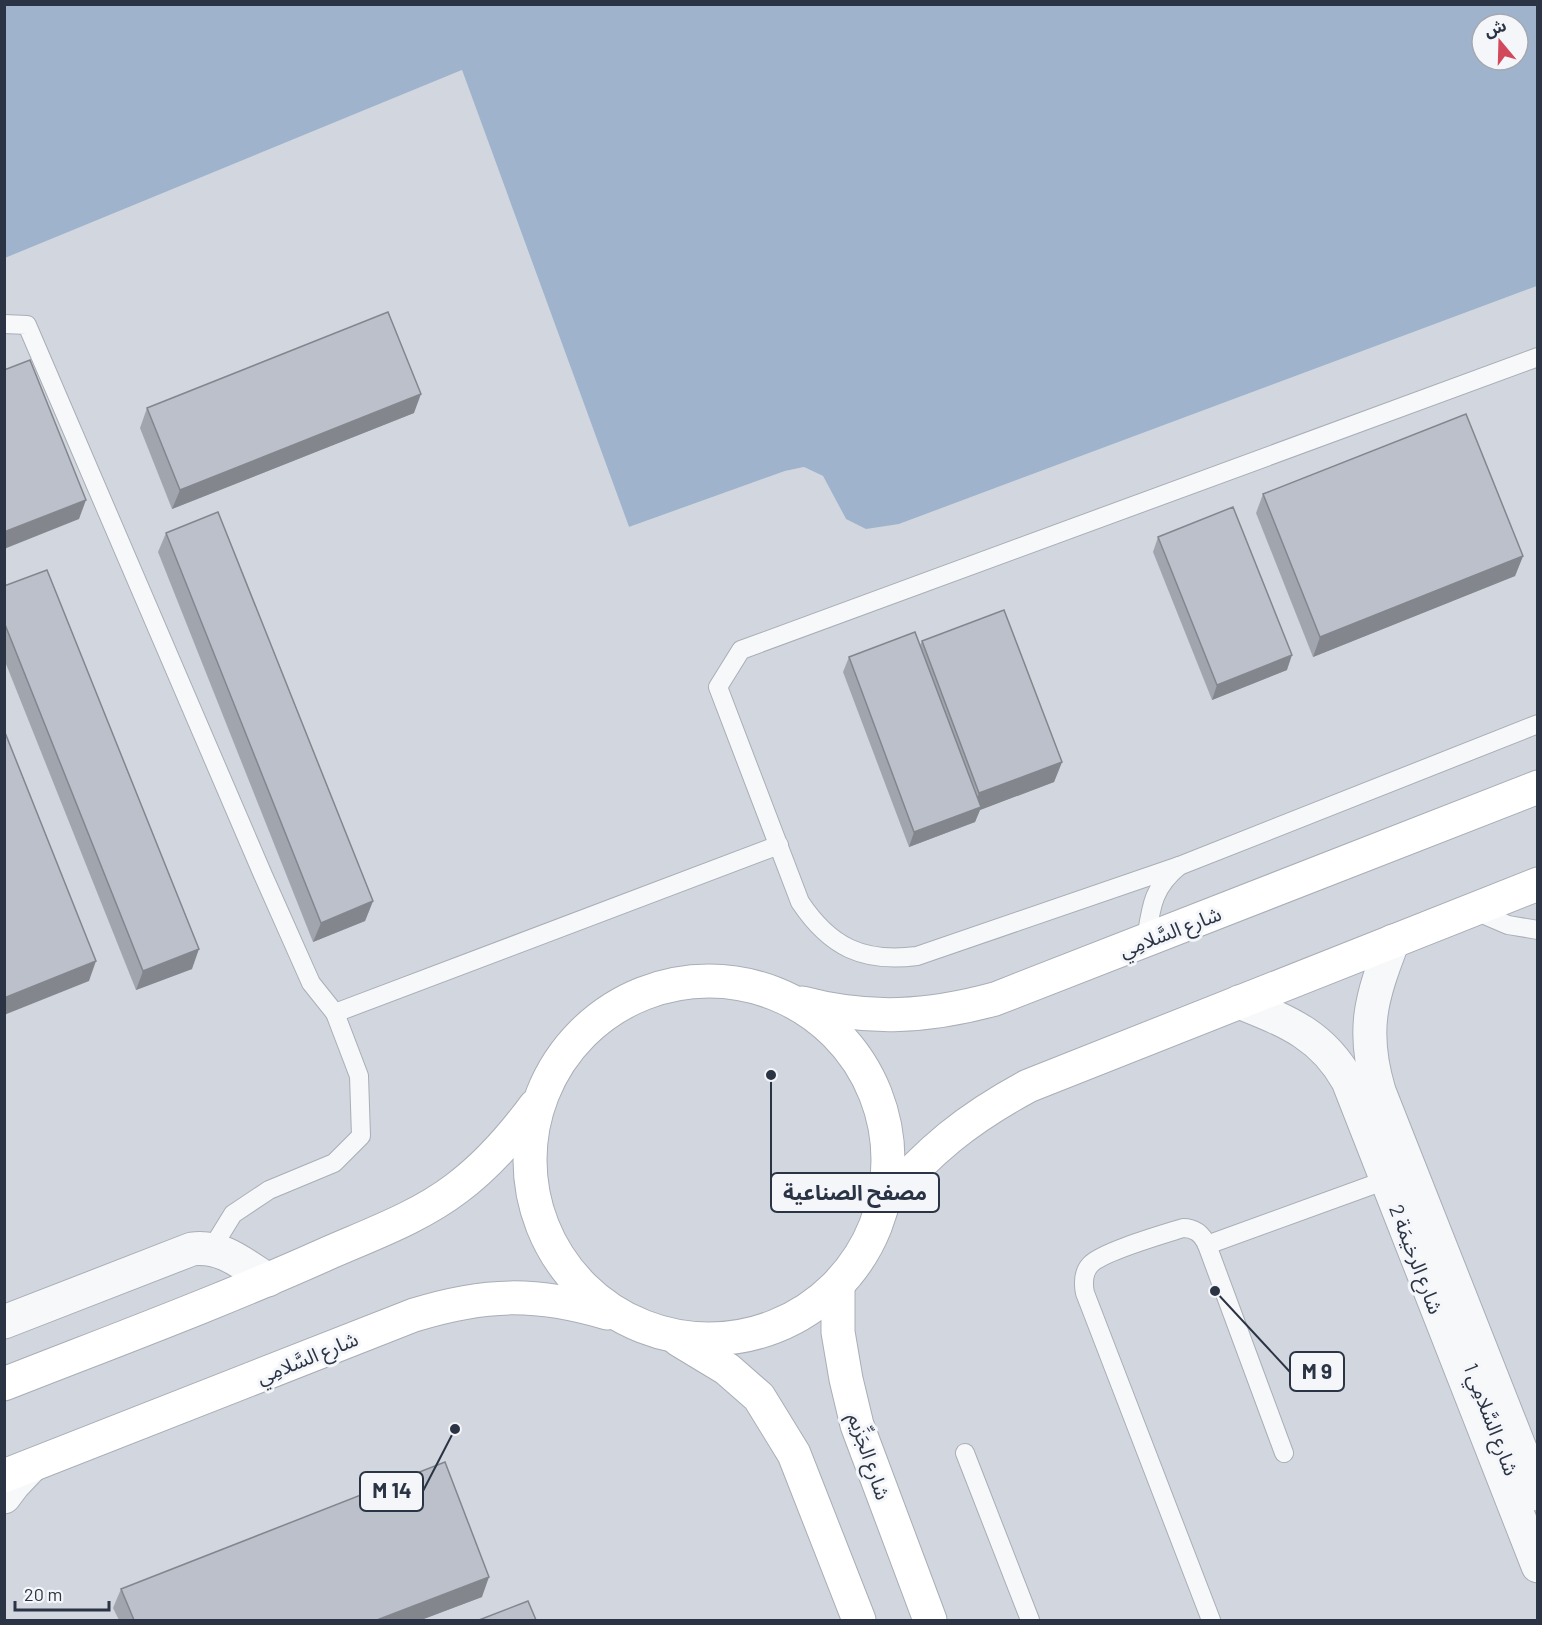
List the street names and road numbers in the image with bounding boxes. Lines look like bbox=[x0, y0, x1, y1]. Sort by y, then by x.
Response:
street label: شارع السَّلامِي bbox=[1116, 901, 1226, 966]
street label: شارع الرخيمَة 2 bbox=[1381, 1201, 1449, 1319]
street label: شارع السَّلامِي bbox=[253, 1326, 363, 1392]
street label: شارع السَّلامِي 1 bbox=[1455, 1360, 1524, 1480]
street label: شارع الجَزِّيم bbox=[840, 1408, 899, 1504]

